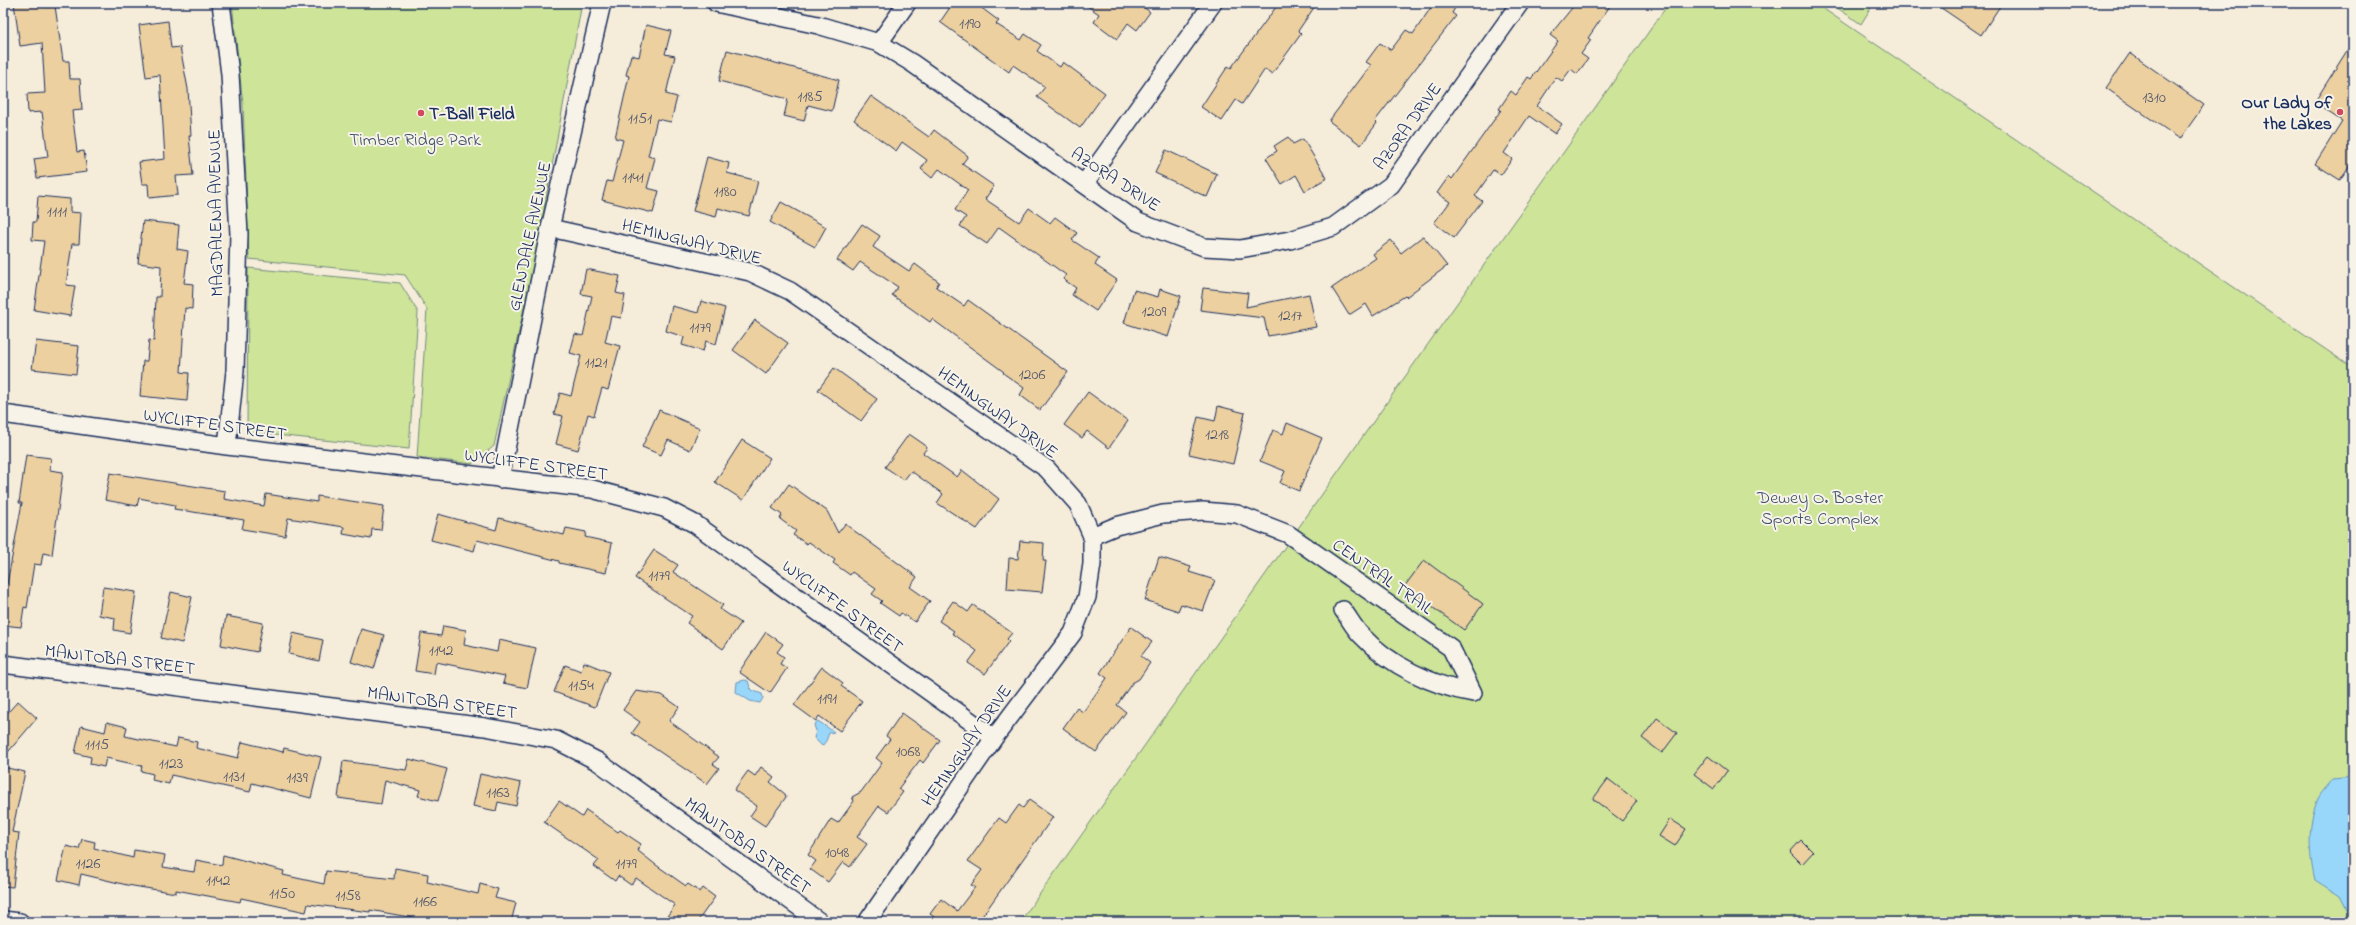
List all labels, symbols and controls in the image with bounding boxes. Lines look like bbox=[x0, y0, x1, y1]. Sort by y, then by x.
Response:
house number: 1190 bbox=[959, 12, 981, 36]
street label: AZORA DRIVE bbox=[1368, 78, 1449, 176]
house number: 1185 bbox=[797, 85, 823, 109]
house number: 1310 bbox=[2142, 86, 2166, 110]
place label: Our Lady of the Lakes bbox=[2241, 91, 2333, 138]
place label: T-Ball Field bbox=[429, 102, 515, 128]
house number: 1151 bbox=[628, 107, 652, 131]
marker: Our Lady of the Lakes bbox=[2335, 107, 2345, 117]
marker: T-Ball Field bbox=[416, 108, 426, 118]
park label: Timber Ridge Park bbox=[349, 128, 481, 155]
street label: MAGDALENA AVENUE bbox=[203, 129, 231, 297]
street label: AZORA DRIVE bbox=[1065, 142, 1165, 220]
street label: GLENDALE AVENUE bbox=[502, 159, 560, 314]
house number: 1141 bbox=[622, 166, 644, 190]
house number: 1180 bbox=[713, 180, 737, 204]
house number: 1111 bbox=[47, 200, 67, 224]
street label: HEMINGWAY DRIVE bbox=[619, 213, 764, 273]
house number: 1209 bbox=[1142, 300, 1167, 324]
house number: 1217 bbox=[1278, 304, 1303, 328]
house number: 1179 bbox=[689, 316, 711, 340]
house number: 1121 bbox=[584, 351, 608, 375]
street label: HEMINGWAY DRIVE bbox=[931, 361, 1063, 466]
house number: 1206 bbox=[1019, 363, 1046, 387]
street label: WYCLIFFE STREET bbox=[141, 403, 288, 449]
house number: 1218 bbox=[1205, 423, 1229, 447]
street label: WYCLIFFE STREET bbox=[462, 443, 609, 489]
park label: Dewey O. Boster Sports Complex bbox=[1756, 486, 1883, 533]
street label: CENTRAL TRAIL bbox=[1326, 533, 1438, 622]
street label: WYCLIFFE STREET bbox=[776, 555, 908, 661]
house number: 1179 bbox=[648, 564, 670, 588]
street label: MANITOBA STREET bbox=[43, 639, 196, 683]
house number: 1142 bbox=[429, 639, 453, 663]
house number: 1154 bbox=[568, 674, 594, 698]
street label: HEMINGWAY DRIVE bbox=[916, 680, 1019, 812]
street label: MANITOBA STREET bbox=[365, 681, 518, 727]
house number: 1191 bbox=[817, 687, 837, 711]
house number: 1115 bbox=[85, 733, 109, 757]
house number: 1068 bbox=[895, 740, 921, 764]
house number: 1123 bbox=[159, 752, 183, 776]
house number: 1131 bbox=[223, 765, 245, 789]
house number: 1139 bbox=[286, 766, 308, 790]
house number: 1163 bbox=[486, 781, 510, 805]
street label: MANITOBA STREET bbox=[678, 792, 816, 901]
house number: 1048 bbox=[825, 841, 849, 865]
house number: 1126 bbox=[75, 852, 101, 876]
house number: 1179 bbox=[615, 852, 637, 876]
house number: 1142 bbox=[206, 869, 230, 893]
house number: 1150 bbox=[269, 882, 295, 906]
house number: 1158 bbox=[335, 884, 361, 908]
house number: 1166 bbox=[413, 890, 437, 914]

